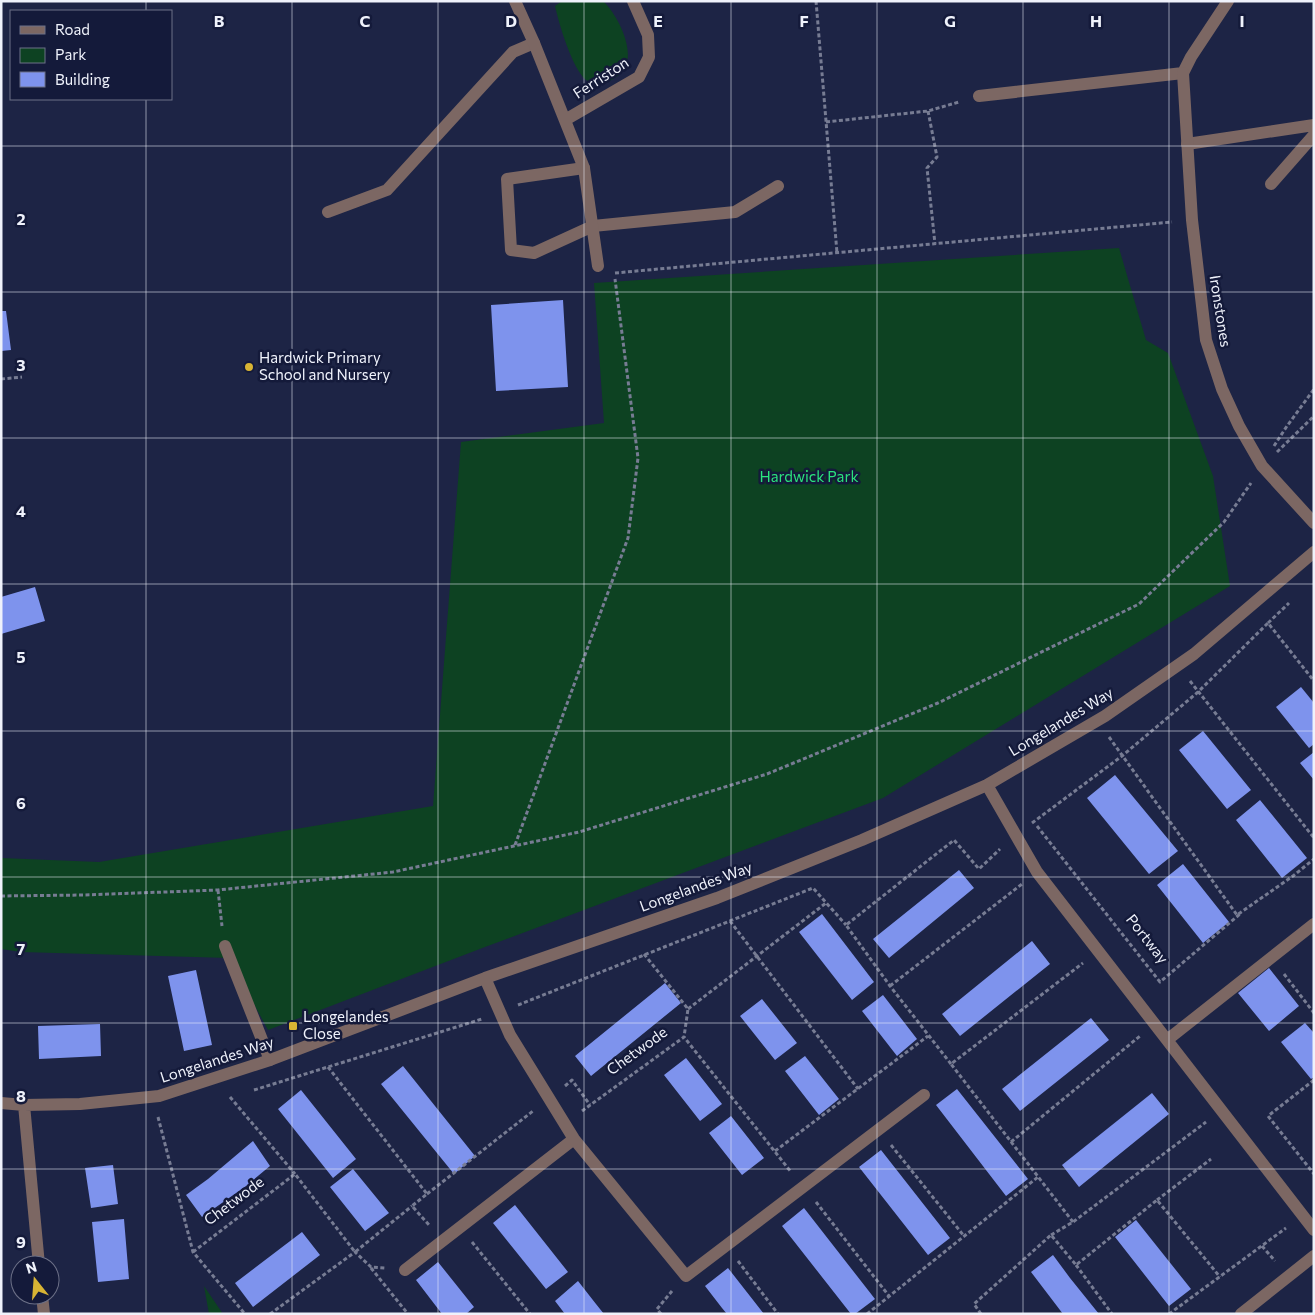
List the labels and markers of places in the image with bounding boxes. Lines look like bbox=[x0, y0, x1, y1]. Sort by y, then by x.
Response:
place label: Hardwick Primary School and Nursery bbox=[259, 348, 391, 383]
marker: Hardwick Primary School and Nursery bbox=[243, 361, 255, 373]
place label: Longelandes Close bbox=[303, 1007, 389, 1042]
marker: Longelandes Close bbox=[287, 1020, 299, 1032]

